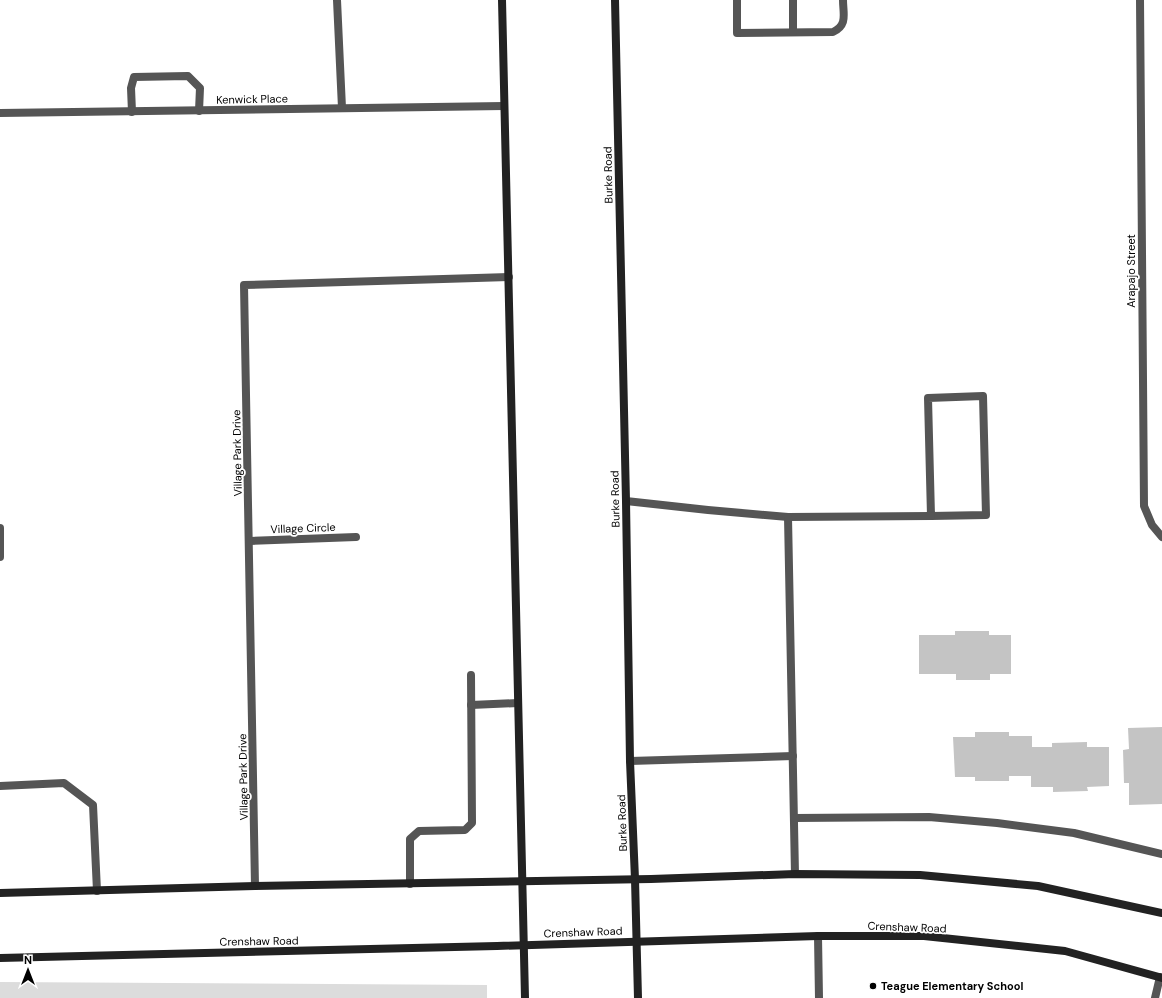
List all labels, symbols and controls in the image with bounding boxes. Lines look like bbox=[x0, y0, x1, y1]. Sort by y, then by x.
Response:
street label: Kenwick Place bbox=[216, 91, 288, 107]
street label: Burke Road bbox=[601, 146, 615, 204]
street label: Arapajo Street bbox=[1124, 234, 1138, 308]
street label: Village Park Drive bbox=[229, 410, 245, 496]
street label: Burke Road bbox=[608, 470, 622, 528]
street label: Village Circle bbox=[270, 520, 336, 536]
street label: Village Park Drive bbox=[235, 734, 251, 820]
street label: Burke Road bbox=[614, 794, 630, 852]
street label: Crenshaw Road bbox=[867, 919, 947, 935]
street label: Crenshaw Road bbox=[543, 924, 623, 940]
street label: Crenshaw Road bbox=[219, 933, 299, 949]
north arrow bbox=[8, 950, 48, 990]
text: N bbox=[24, 953, 32, 967]
place label: Teague Elementary School bbox=[881, 979, 1023, 993]
marker: Teague Elementary School bbox=[868, 981, 878, 991]

